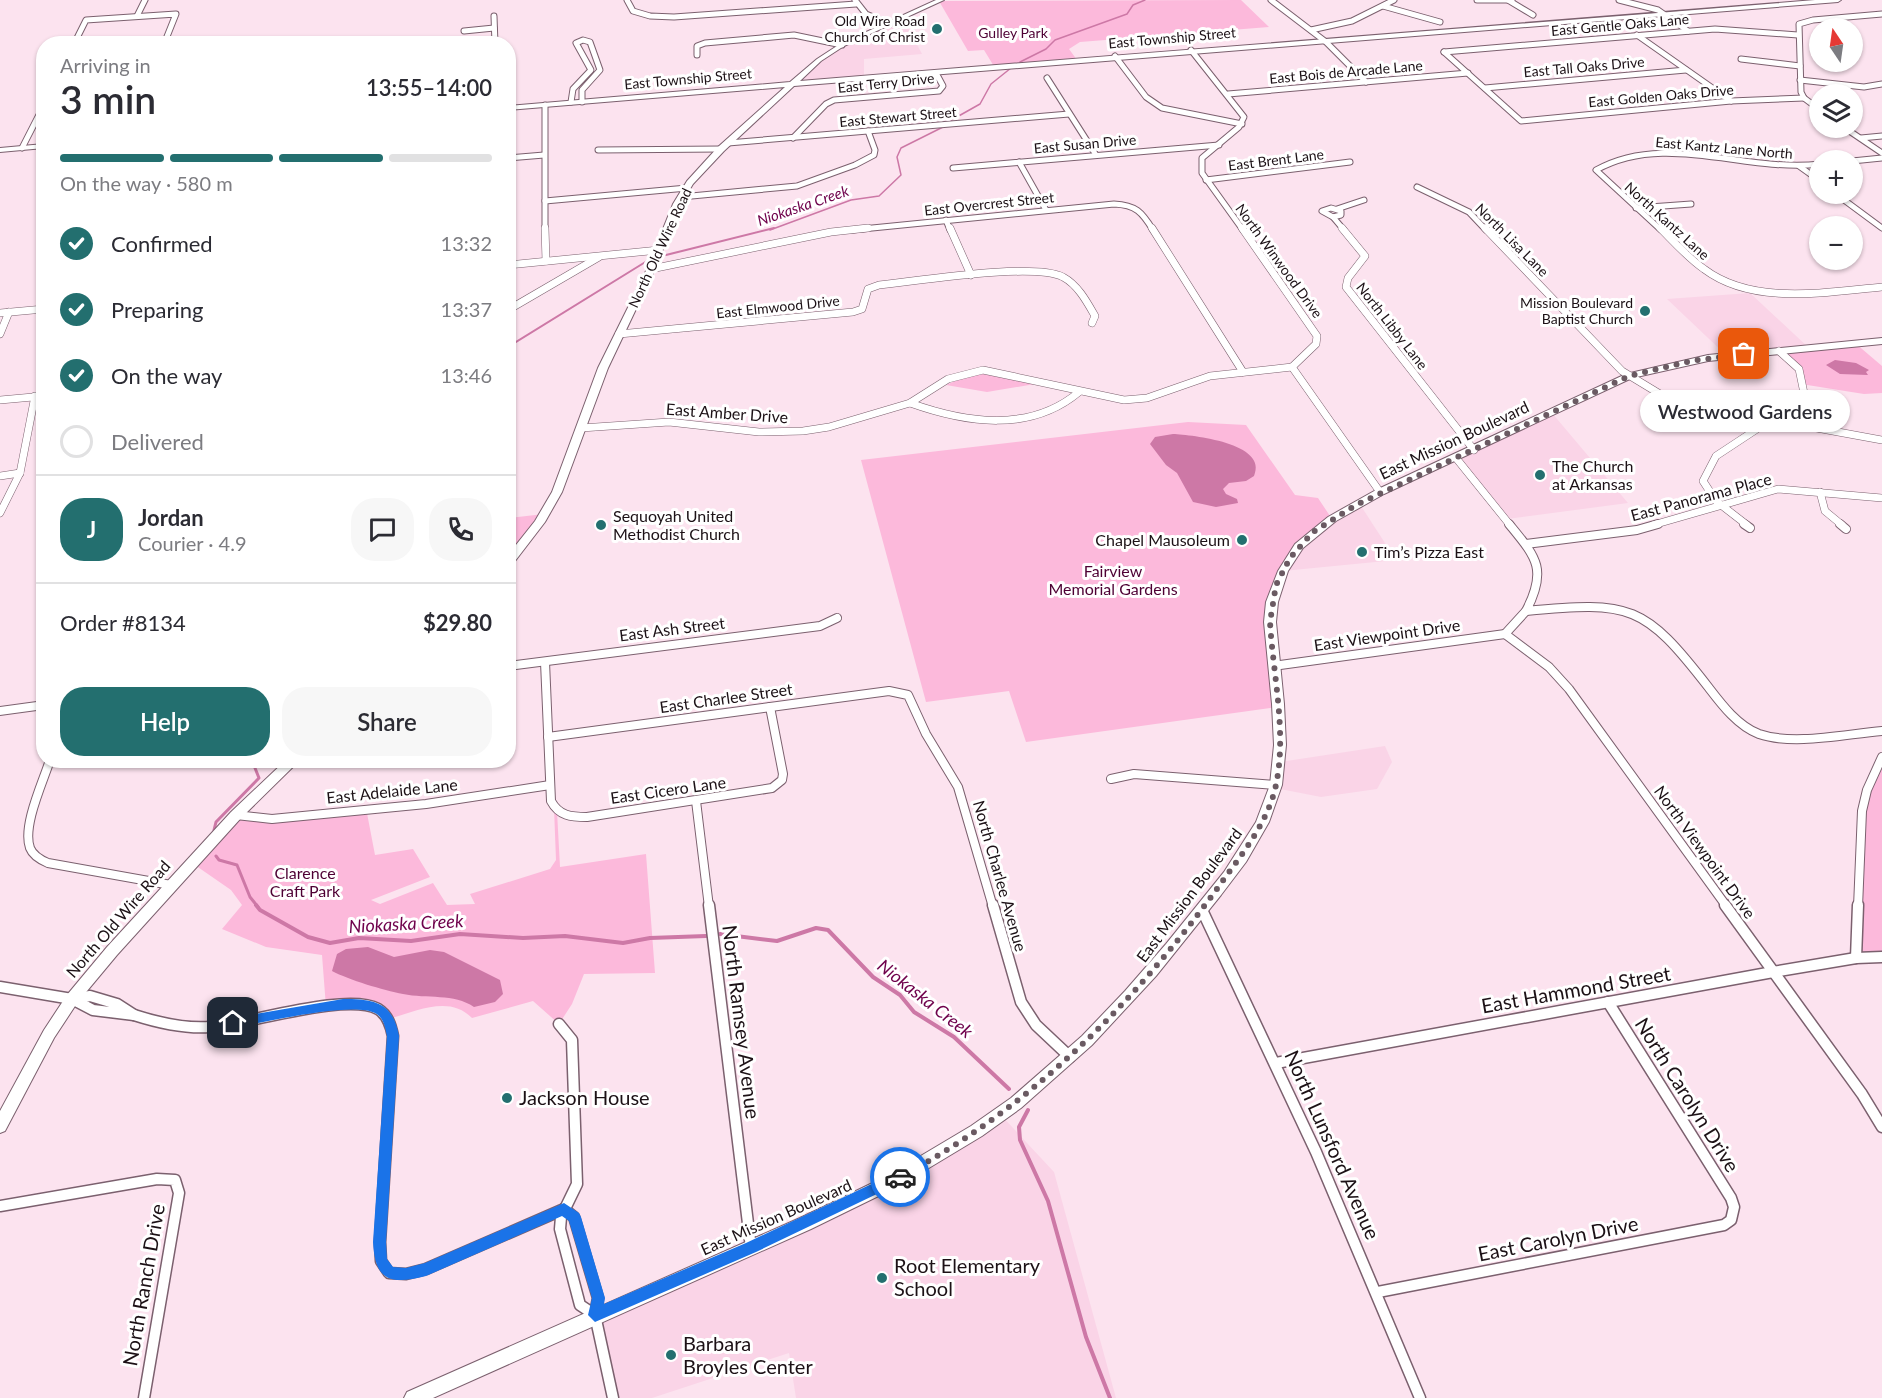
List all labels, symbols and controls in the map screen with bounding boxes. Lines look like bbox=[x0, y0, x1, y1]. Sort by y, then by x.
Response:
street label: East Gentle Oaks Lane bbox=[1550, 10, 1690, 39]
place label: Old Wire Road Church of Christ bbox=[824, 12, 925, 45]
north arrow bbox=[1809, 18, 1863, 72]
map controls bbox=[1809, 18, 1863, 270]
marker: Old Wire Road Church of Christ bbox=[930, 22, 944, 36]
street label: East Township Street bbox=[1107, 23, 1236, 52]
park label: Gulley Park bbox=[978, 24, 1049, 41]
text: Arriving in bbox=[60, 53, 151, 77]
street label: East Tall Oaks Drive bbox=[1523, 53, 1645, 80]
street label: East Bois de Arcade Lane bbox=[1269, 56, 1423, 87]
street label: East Township Street bbox=[623, 64, 752, 93]
street label: East Terry Drive bbox=[837, 69, 935, 96]
text: 13:55–14:00 bbox=[366, 74, 492, 101]
text: 3 min bbox=[60, 76, 156, 122]
street label: East Golden Oaks Drive bbox=[1588, 81, 1734, 110]
button: layers bbox=[1809, 84, 1863, 138]
street label: East Stewart Street bbox=[839, 103, 957, 130]
street label: East Susan Drive bbox=[1033, 131, 1137, 156]
street label: East Kantz Lane North bbox=[1655, 133, 1793, 162]
street label: East Brent Lane bbox=[1227, 145, 1325, 174]
button: + bbox=[1809, 150, 1863, 204]
text: On the way · 580 m bbox=[60, 171, 233, 195]
street label: North Kantz Lane bbox=[1621, 178, 1713, 263]
water label: Niokaska Creek bbox=[754, 181, 852, 229]
street label: North Old Wire Road bbox=[624, 185, 695, 310]
street label: East Overcrest Street bbox=[923, 188, 1055, 219]
street label: North Winwood Drive bbox=[1232, 200, 1327, 321]
street label: North Lisa Lane bbox=[1472, 200, 1552, 280]
button: − bbox=[1809, 216, 1863, 270]
icon: check bbox=[60, 227, 93, 260]
text: Confirmed bbox=[111, 230, 213, 257]
text: 13:32 bbox=[441, 231, 492, 255]
street label: North Libby Lane bbox=[1353, 279, 1432, 373]
street label: East Elmwood Drive bbox=[715, 292, 841, 321]
icon: check bbox=[60, 293, 93, 326]
place label: Mission Boulevard Baptist Church bbox=[1520, 294, 1633, 327]
text: Preparing bbox=[111, 296, 203, 323]
text: 13:37 bbox=[441, 297, 492, 321]
marker: Mission Boulevard Baptist Church bbox=[1638, 304, 1652, 318]
pin bbox=[1718, 328, 1769, 379]
icon: bag bbox=[1727, 337, 1760, 370]
icon: check bbox=[60, 359, 93, 392]
text: On the way bbox=[111, 362, 222, 389]
text: 13:46 bbox=[441, 363, 492, 387]
callout: Westwood Gardens bbox=[1639, 390, 1849, 432]
street label: East Mission Boulevard bbox=[1376, 396, 1532, 483]
street label: East Amber Drive bbox=[665, 399, 789, 426]
text: Westwood Gardens bbox=[1658, 399, 1832, 423]
text: Delivered bbox=[111, 428, 204, 455]
place label: The Church at Arkansas bbox=[1552, 456, 1633, 493]
marker: The Church at Arkansas bbox=[1533, 468, 1547, 482]
street label: East Panorama Place bbox=[1628, 469, 1773, 524]
button: chat bbox=[351, 498, 414, 561]
button: phone bbox=[429, 498, 492, 561]
text: Jordan bbox=[138, 504, 204, 531]
place label: Sequoyah United Methodist Church bbox=[613, 506, 740, 543]
text: J bbox=[87, 516, 96, 543]
marker: Sequoyah United Methodist Church bbox=[594, 518, 608, 532]
place label: Chapel Mausoleum bbox=[1095, 530, 1230, 549]
text: Courier · 4.9 bbox=[138, 531, 247, 555]
marker: Chapel Mausoleum bbox=[1235, 533, 1249, 547]
place label: Tim’s Pizza East bbox=[1374, 542, 1484, 561]
marker: Tim’s Pizza East bbox=[1355, 545, 1369, 559]
park label: Fairview Memorial Gardens bbox=[1048, 561, 1178, 598]
text: Order #8134 bbox=[60, 609, 186, 636]
text: $29.80 bbox=[423, 609, 492, 636]
street label: East Ash Street bbox=[618, 613, 726, 644]
street label: East Viewpoint Drive bbox=[1313, 615, 1461, 654]
street label: East Charlee Street bbox=[658, 679, 794, 716]
button: Help bbox=[60, 687, 270, 756]
button: Share bbox=[282, 687, 492, 756]
street label: East Cicero Lane bbox=[609, 772, 727, 807]
street label: East Adelaide Lane bbox=[325, 774, 459, 807]
street label: North Viewpoint Drive bbox=[1651, 782, 1760, 922]
street label: North Charlee Avenue bbox=[970, 798, 1031, 954]
street label: East Mission Boulevard bbox=[1132, 824, 1245, 966]
street label: North Old Wire Road bbox=[62, 856, 174, 981]
park label: Clarence Craft Park bbox=[270, 863, 341, 900]
water label: Niokaska Creek bbox=[348, 909, 464, 937]
street label: North Ramsey Avenue bbox=[718, 924, 766, 1120]
water label: Niokaska Creek bbox=[874, 954, 978, 1043]
street label: East Hammond Street bbox=[1479, 961, 1672, 1017]
pin bbox=[207, 997, 258, 1048]
icon: home bbox=[216, 1006, 249, 1039]
street label: North Carolyn Drive bbox=[1631, 1013, 1745, 1176]
street label: North Lunsford Avenue bbox=[1280, 1046, 1385, 1243]
place label: Jackson House bbox=[519, 1085, 650, 1109]
marker: Jackson House bbox=[500, 1091, 514, 1105]
courier bbox=[870, 1147, 930, 1207]
icon: car bbox=[884, 1161, 917, 1194]
street label: East Mission Boulevard bbox=[697, 1175, 854, 1258]
street label: North Ranch Drive bbox=[117, 1202, 169, 1368]
street label: East Carolyn Drive bbox=[1476, 1211, 1640, 1265]
place label: Root Elementary School bbox=[894, 1253, 1041, 1300]
marker: Root Elementary School bbox=[875, 1271, 889, 1285]
place label: Barbara Broyles Center bbox=[683, 1331, 813, 1378]
marker: Barbara Broyles Center bbox=[664, 1348, 678, 1362]

